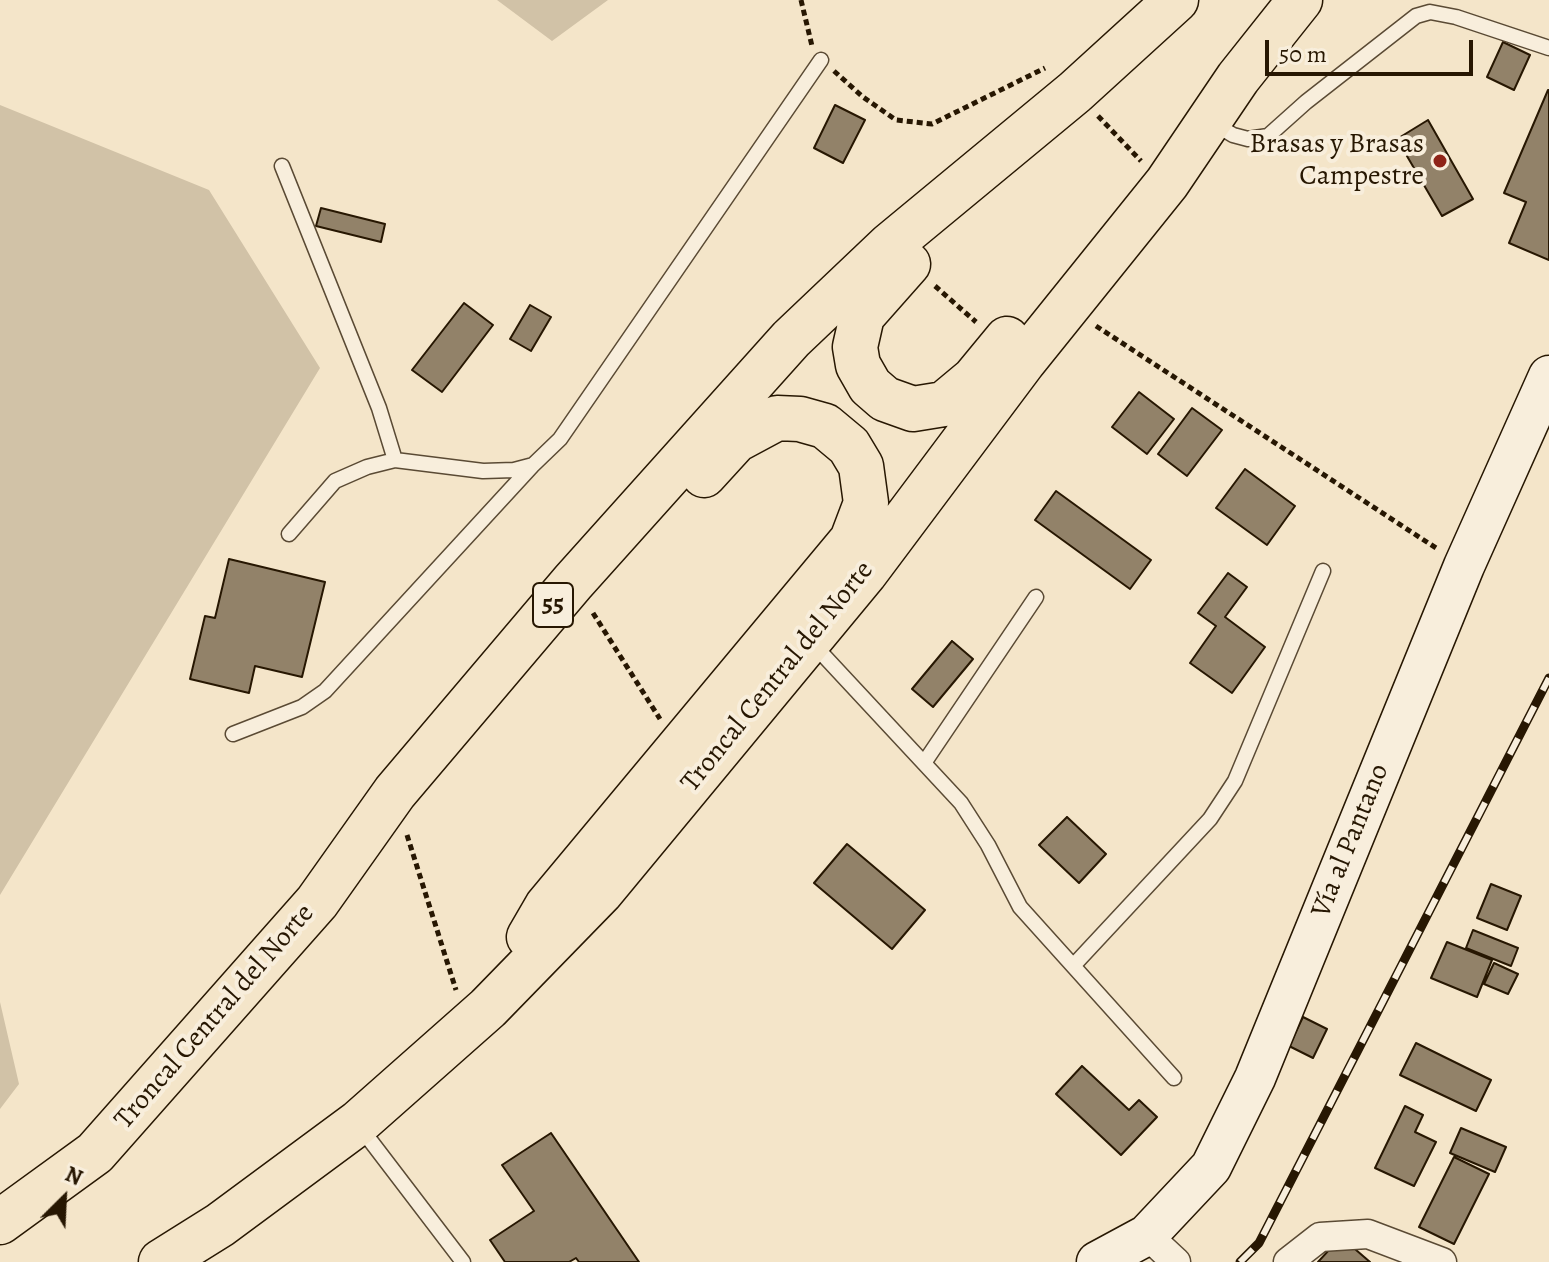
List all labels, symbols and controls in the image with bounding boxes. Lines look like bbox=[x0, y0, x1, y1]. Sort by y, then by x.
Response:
scale bar bbox=[1269, 24, 1477, 74]
text: 50 m bbox=[1279, 38, 1327, 70]
place label: Brasas y Brasas Campestre bbox=[1249, 128, 1424, 194]
marker: Brasas y Brasas Campestre bbox=[1431, 152, 1449, 170]
street label: Troncal Central del Norte bbox=[675, 555, 881, 799]
road number: 55 bbox=[533, 583, 573, 627]
street label: Vía al Pantano bbox=[1305, 759, 1397, 923]
street label: Troncal Central del Norte bbox=[108, 898, 322, 1136]
north arrow bbox=[24, 1158, 104, 1238]
text: N bbox=[60, 1159, 87, 1193]

